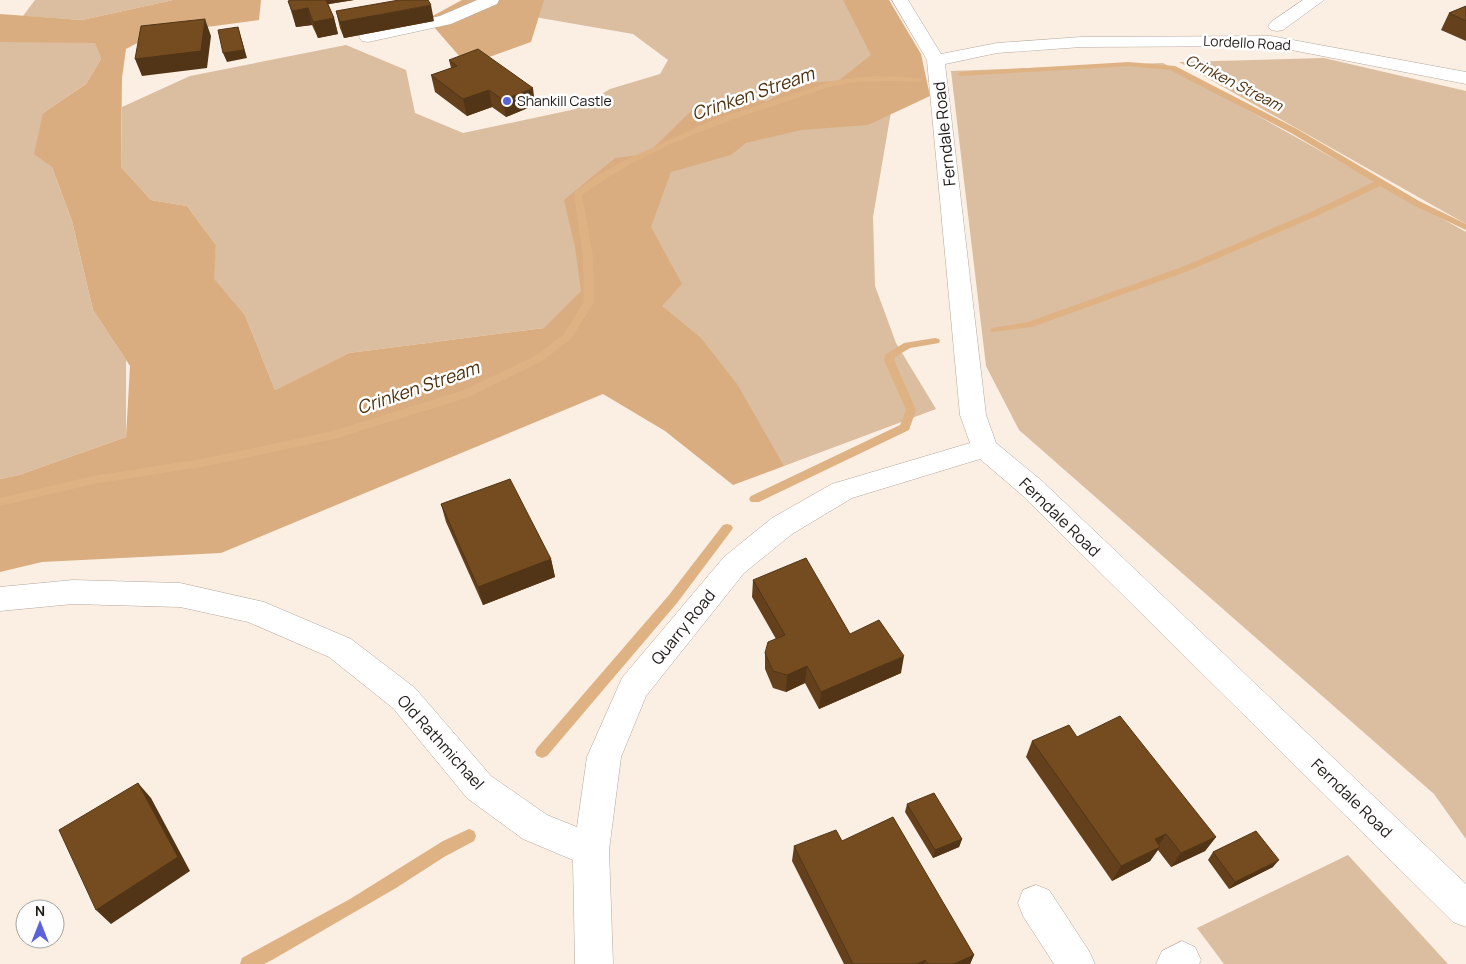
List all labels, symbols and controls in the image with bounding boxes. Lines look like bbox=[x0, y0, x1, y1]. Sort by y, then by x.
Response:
street label: Lordello Road bbox=[1203, 31, 1291, 54]
water label: Crinken Stream bbox=[1182, 49, 1288, 117]
water label: Crinken Stream bbox=[688, 60, 819, 125]
street label: Ferndale Road bbox=[928, 81, 960, 187]
place label: Shankill Castle bbox=[517, 91, 612, 110]
marker: Shankill Castle bbox=[501, 95, 513, 107]
water label: Crinken Stream bbox=[353, 354, 484, 419]
street label: Ferndale Road bbox=[1015, 473, 1105, 561]
street label: Quarry Road bbox=[646, 585, 720, 669]
street label: Old Rathmichael bbox=[392, 690, 490, 794]
street label: Ferndale Road bbox=[1307, 754, 1397, 842]
north arrow bbox=[15, 899, 65, 949]
text: N bbox=[35, 901, 45, 920]

